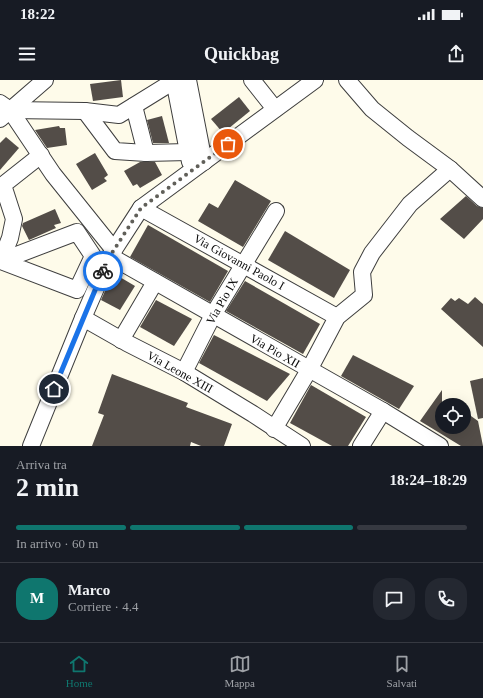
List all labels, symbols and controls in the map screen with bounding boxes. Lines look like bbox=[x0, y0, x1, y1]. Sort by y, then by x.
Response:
text: 18:22 bbox=[20, 6, 55, 22]
icon: menu bbox=[16, 43, 38, 65]
icon: share bbox=[445, 43, 467, 65]
text: Quickbag bbox=[204, 44, 279, 64]
pin bbox=[211, 127, 245, 161]
icon: bag bbox=[217, 133, 239, 155]
street label: Via Giovanni Paolo I bbox=[191, 231, 287, 293]
courier bbox=[83, 251, 123, 291]
icon: bike bbox=[92, 260, 114, 282]
street label: Via Pio IX bbox=[203, 275, 241, 327]
street label: Via Pio XII bbox=[248, 331, 302, 371]
street label: Via Leone XIII bbox=[145, 348, 215, 396]
pin bbox=[37, 372, 71, 406]
icon: home bbox=[43, 378, 65, 400]
map controls bbox=[435, 398, 471, 434]
button: locate bbox=[435, 398, 471, 434]
text: Arriva tra bbox=[16, 457, 67, 472]
text: 18:24–18:29 bbox=[390, 472, 467, 488]
text: 2 min bbox=[16, 473, 79, 502]
text: In arrivo · 60 m bbox=[16, 536, 98, 551]
button: chat bbox=[373, 578, 415, 620]
button: phone bbox=[425, 578, 467, 620]
text: Marco bbox=[68, 582, 110, 598]
text: M bbox=[30, 590, 44, 606]
text: Corriere · 4.4 bbox=[68, 599, 138, 614]
tab: Home bbox=[66, 653, 93, 689]
tab: Mappa bbox=[224, 653, 255, 689]
tab: Salvati bbox=[387, 653, 417, 689]

